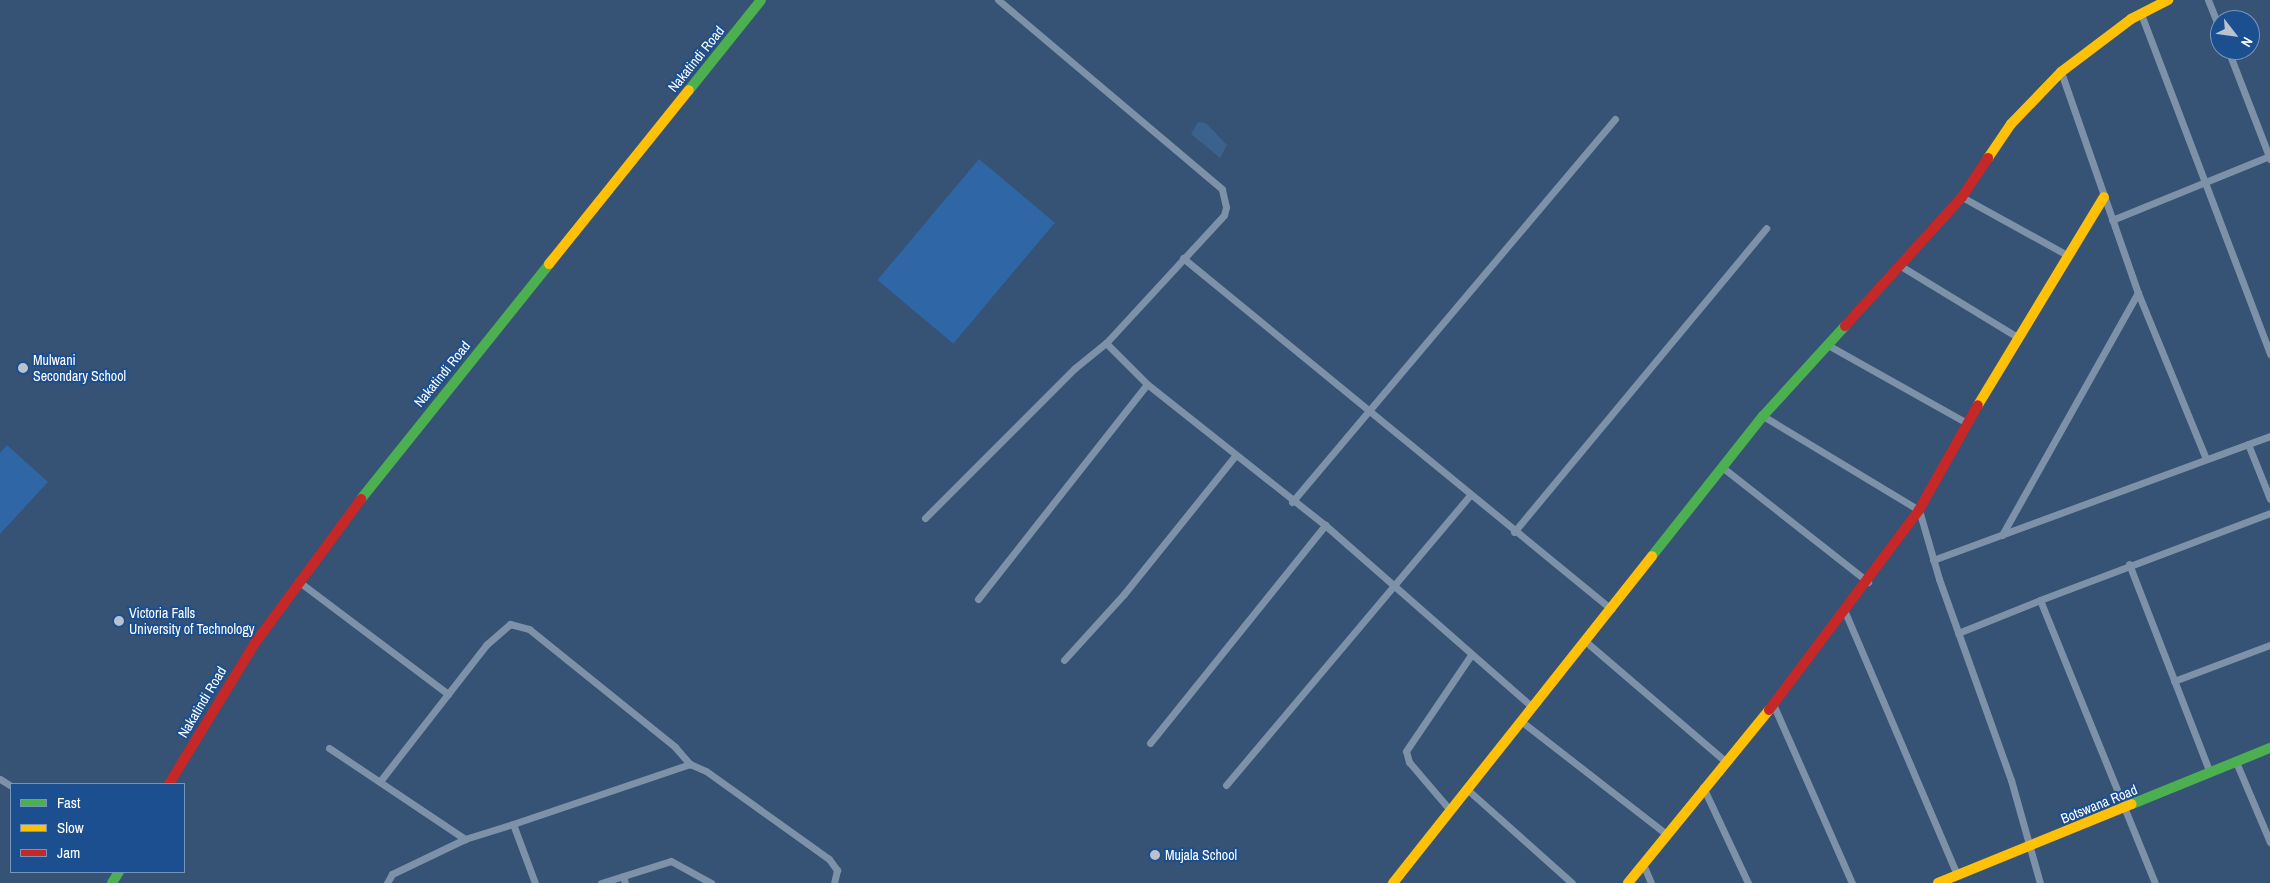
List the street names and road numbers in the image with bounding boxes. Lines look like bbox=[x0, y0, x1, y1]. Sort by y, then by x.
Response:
street label: Nakatindi Road bbox=[664, 23, 728, 95]
street label: Nakatindi Road bbox=[410, 338, 474, 410]
street label: Nakatindi Road bbox=[174, 663, 230, 741]
street label: Botswana Road bbox=[2058, 781, 2140, 827]

